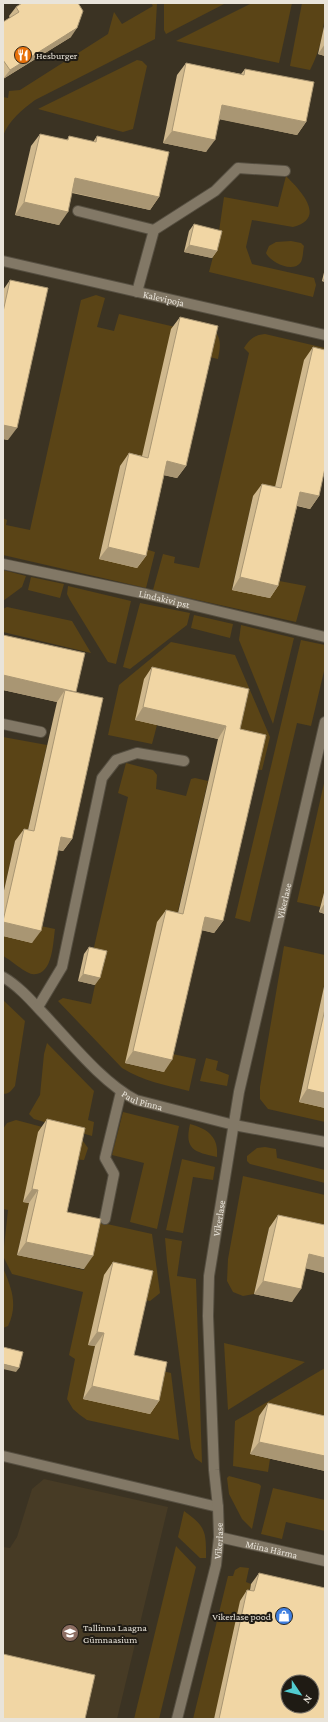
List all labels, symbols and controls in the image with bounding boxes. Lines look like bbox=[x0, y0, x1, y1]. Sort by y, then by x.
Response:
restaurant icon: Hesburger bbox=[13, 45, 33, 65]
place label: Hesburger bbox=[36, 50, 78, 61]
street label: Kalevipoja bbox=[142, 288, 186, 309]
street label: Lindakivi pst bbox=[138, 588, 191, 610]
street label: Vikerlase bbox=[274, 881, 294, 920]
street label: Paul Pinna bbox=[120, 1088, 164, 1113]
street label: Vikerlase bbox=[211, 1199, 227, 1237]
street label: Vikerlase bbox=[212, 1522, 225, 1560]
street label: Miina Härma bbox=[245, 1538, 299, 1561]
shop icon: Vikerlase pood bbox=[274, 1606, 294, 1626]
place label: Vikerlase pood bbox=[212, 1611, 272, 1622]
place label: Tallinna Laagna Gümnaasium bbox=[83, 1622, 147, 1645]
school or university icon: Tallinna Laagna Gümnaasium bbox=[60, 1623, 80, 1643]
north arrow bbox=[280, 1674, 320, 1714]
text: N bbox=[301, 1693, 315, 1707]

